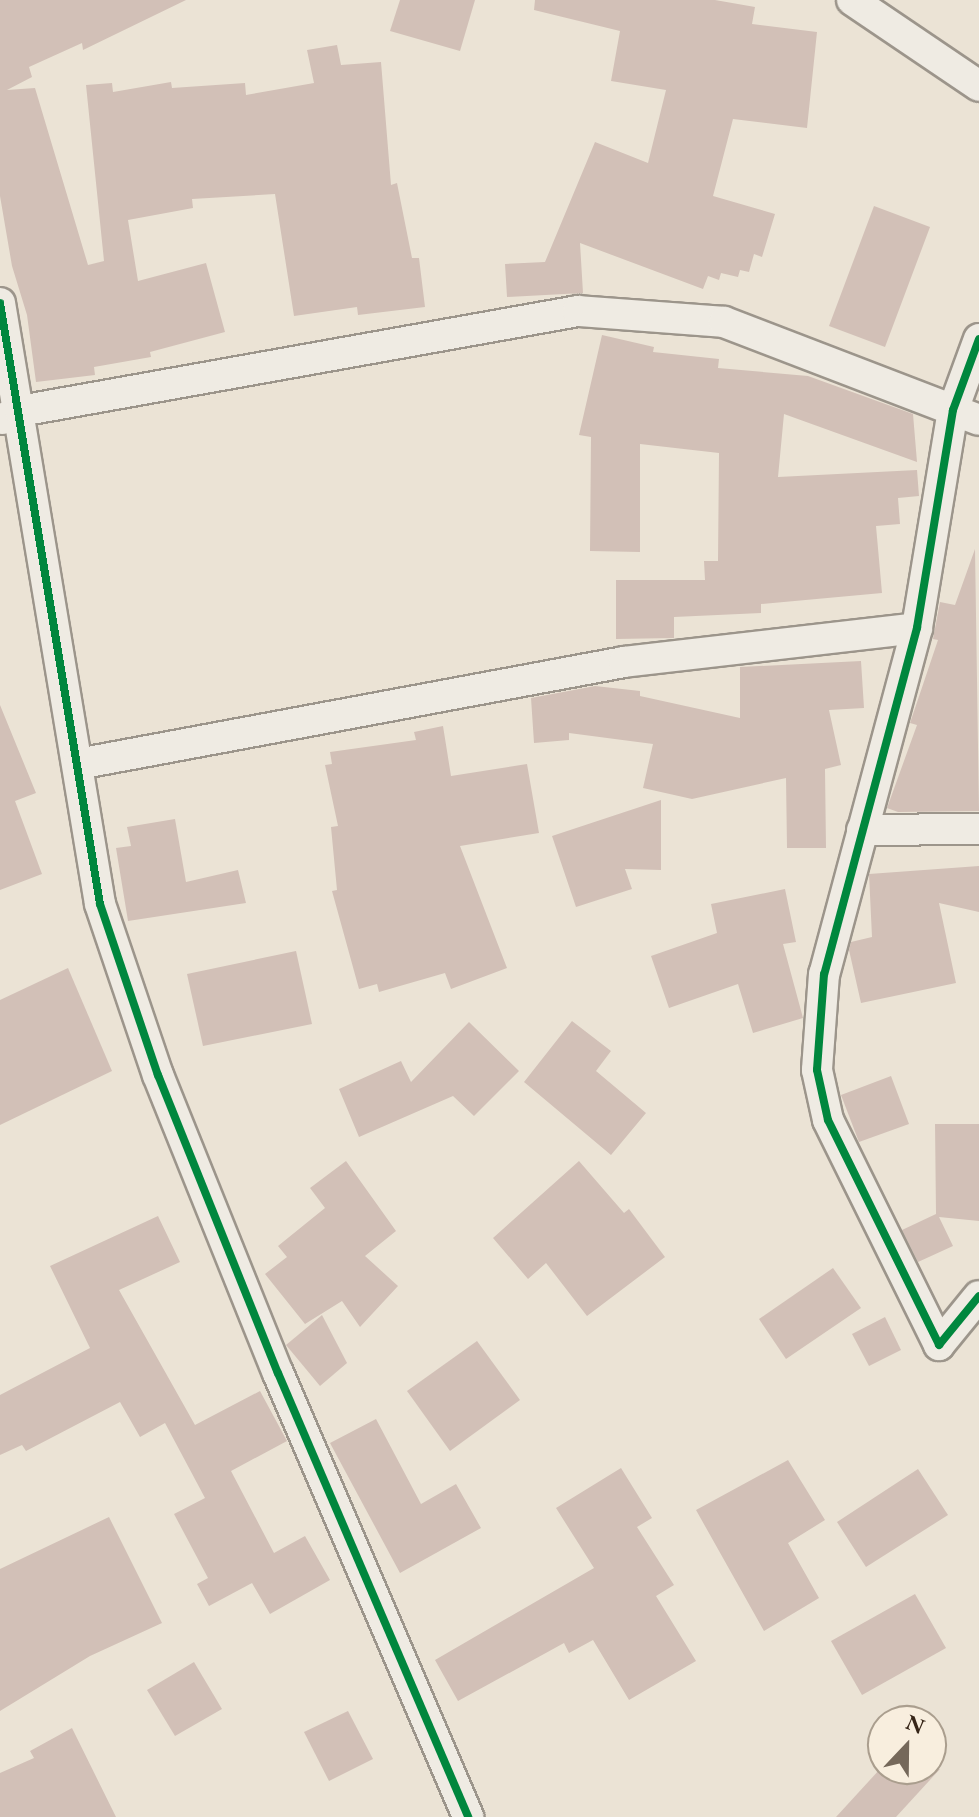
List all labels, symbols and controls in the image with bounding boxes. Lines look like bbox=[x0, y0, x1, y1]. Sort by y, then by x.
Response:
north arrow bbox=[867, 1705, 947, 1785]
text: N bbox=[902, 1707, 929, 1741]

